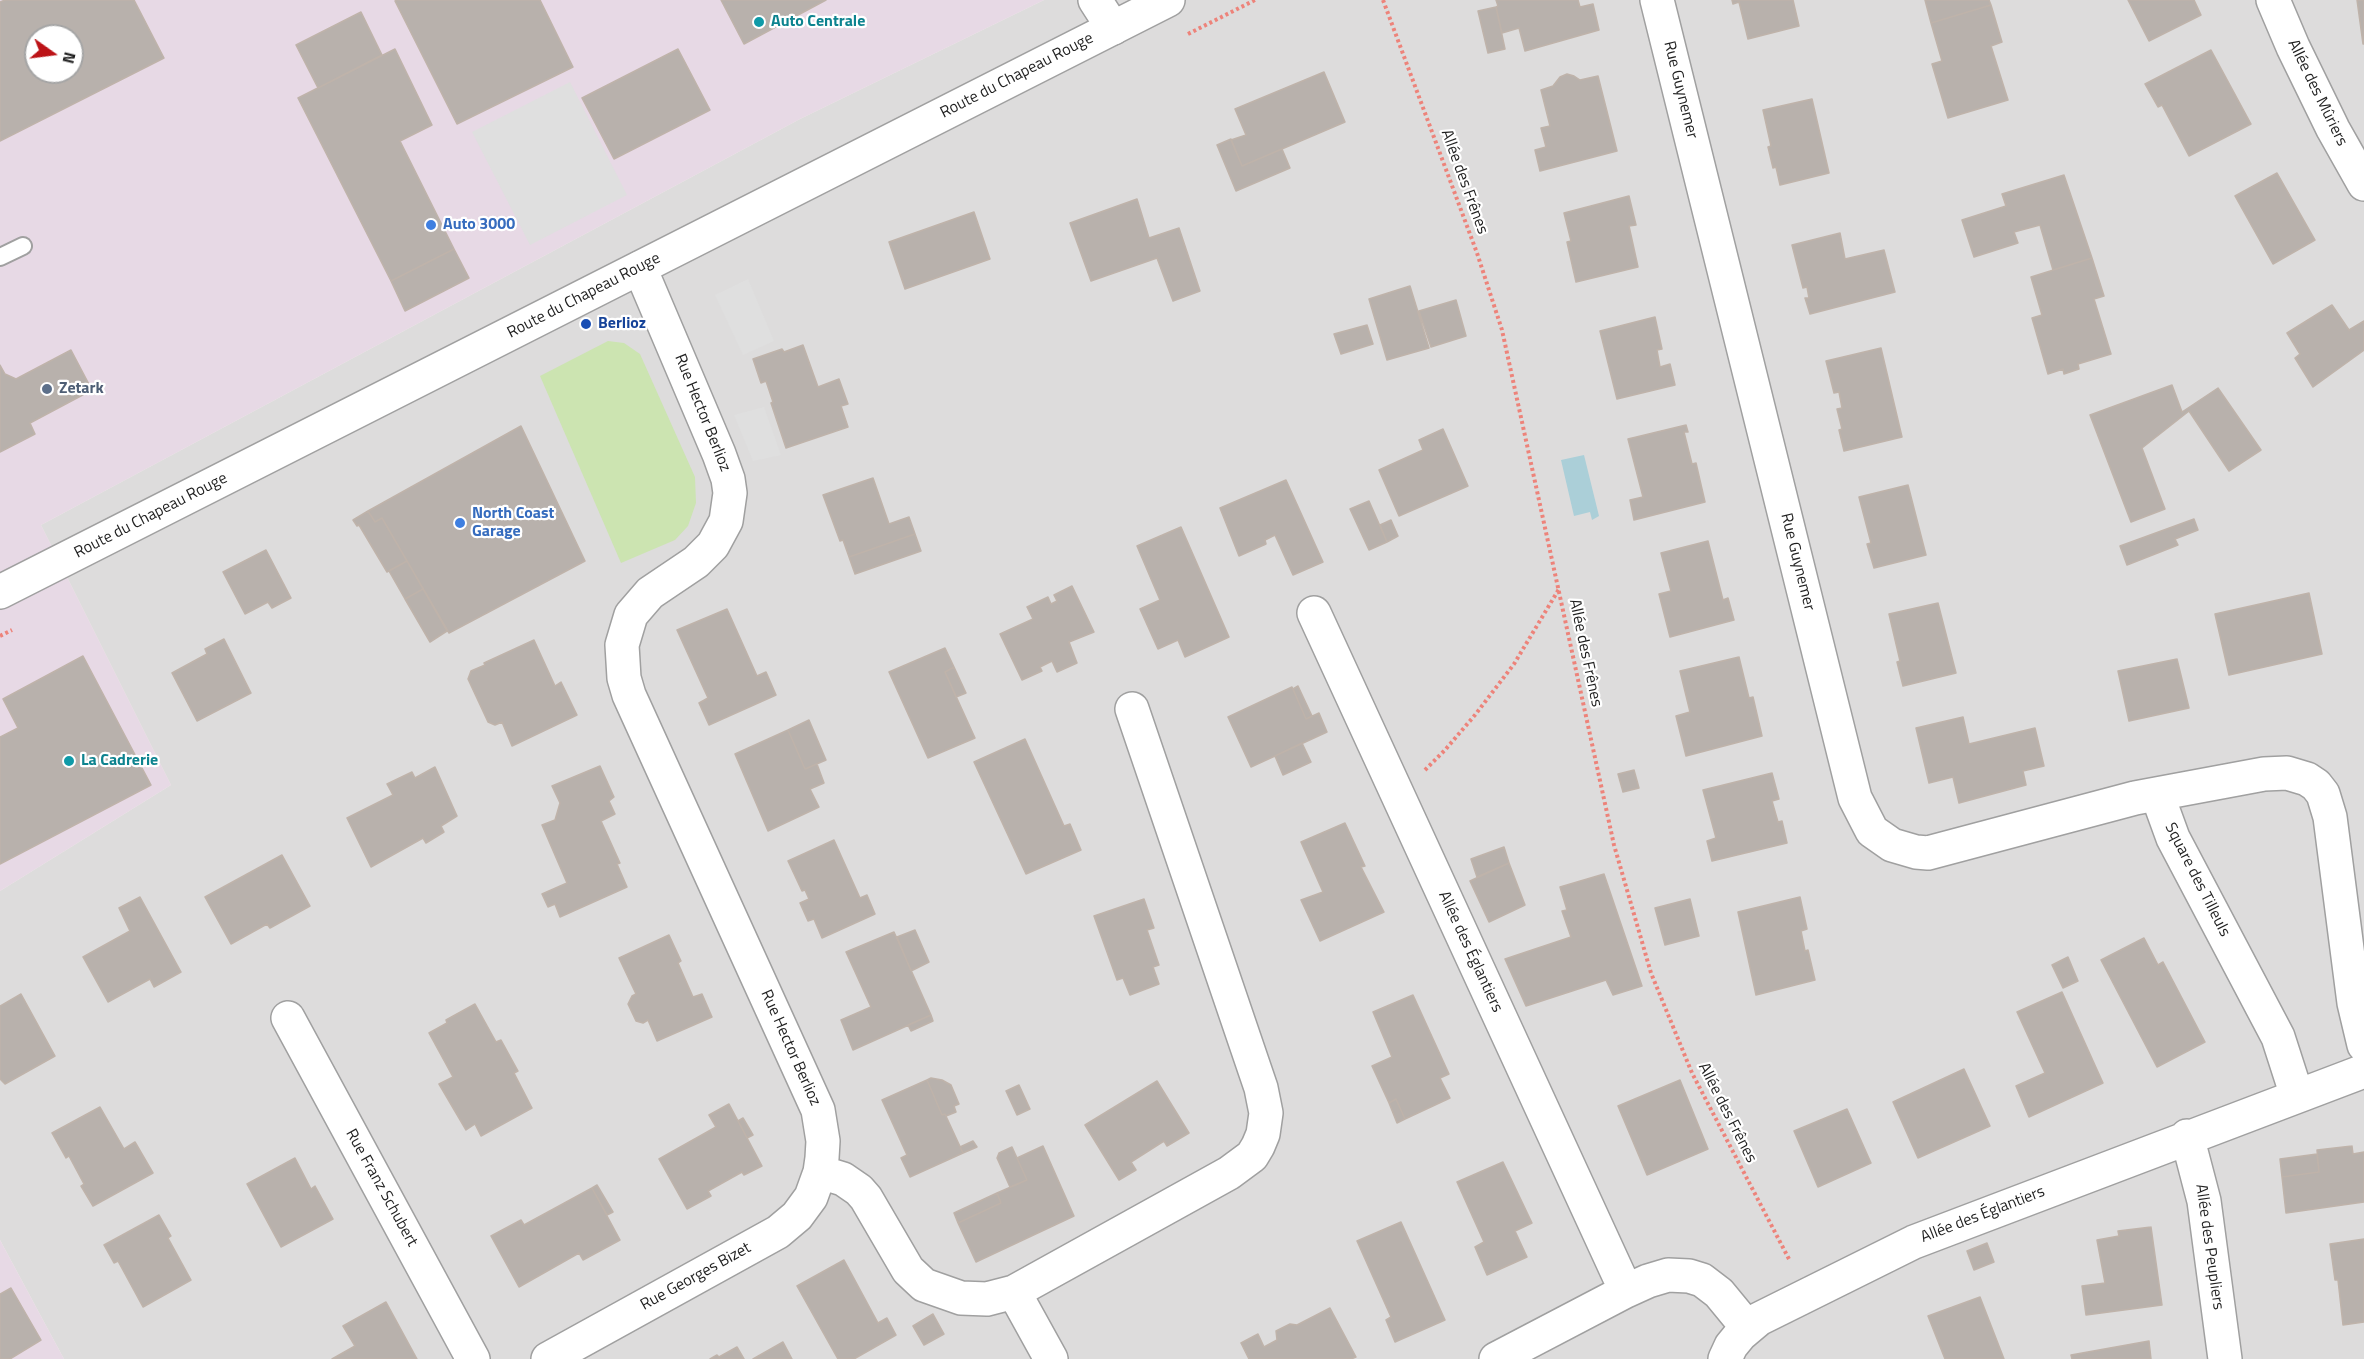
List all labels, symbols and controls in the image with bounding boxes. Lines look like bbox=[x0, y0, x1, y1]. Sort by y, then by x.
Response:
place label: Auto Centrale bbox=[771, 12, 865, 32]
marker: Auto Centrale bbox=[752, 15, 766, 29]
north arrow bbox=[24, 24, 84, 84]
street label: Route du Chapeau Rouge bbox=[937, 29, 1097, 123]
street label: Allée des Mûriers bbox=[2283, 37, 2351, 149]
street label: Rue Guynemer bbox=[1659, 39, 1701, 141]
text: N bbox=[57, 50, 83, 66]
street label: Allée des Frênes bbox=[1436, 127, 1492, 237]
place label: Auto 3000 bbox=[443, 215, 515, 235]
marker: Auto 3000 bbox=[424, 218, 438, 232]
street label: Route du Chapeau Rouge bbox=[504, 249, 664, 343]
place label: Berlioz bbox=[598, 314, 646, 334]
marker: Berlioz bbox=[579, 317, 593, 331]
street label: Rue Hector Berlioz bbox=[670, 351, 734, 475]
place label: Zetark bbox=[59, 379, 104, 399]
marker: Zetark bbox=[40, 382, 54, 396]
street label: Route du Chapeau Rouge bbox=[71, 469, 231, 563]
place label: North Coast Garage bbox=[472, 504, 554, 542]
street label: Rue Guynemer bbox=[1776, 511, 1818, 613]
marker: North Coast Garage bbox=[453, 516, 467, 530]
street label: Allée des Frênes bbox=[1564, 597, 1606, 709]
place label: La Cadrerie bbox=[81, 751, 158, 771]
marker: La Cadrerie bbox=[62, 754, 76, 768]
street label: Square des Tilleuls bbox=[2160, 820, 2234, 940]
street label: Allée des Églantiers bbox=[1434, 888, 1506, 1016]
street label: Rue Hector Berlioz bbox=[756, 987, 824, 1109]
street label: Allée des Frênes bbox=[1694, 1060, 1760, 1166]
street label: Rue Franz Schubert bbox=[341, 1126, 421, 1250]
street label: Allée des Églantiers bbox=[1918, 1182, 2048, 1248]
street label: Allée des Peupliers bbox=[2191, 1183, 2227, 1311]
street label: Rue Georges Bizet bbox=[637, 1239, 755, 1315]

